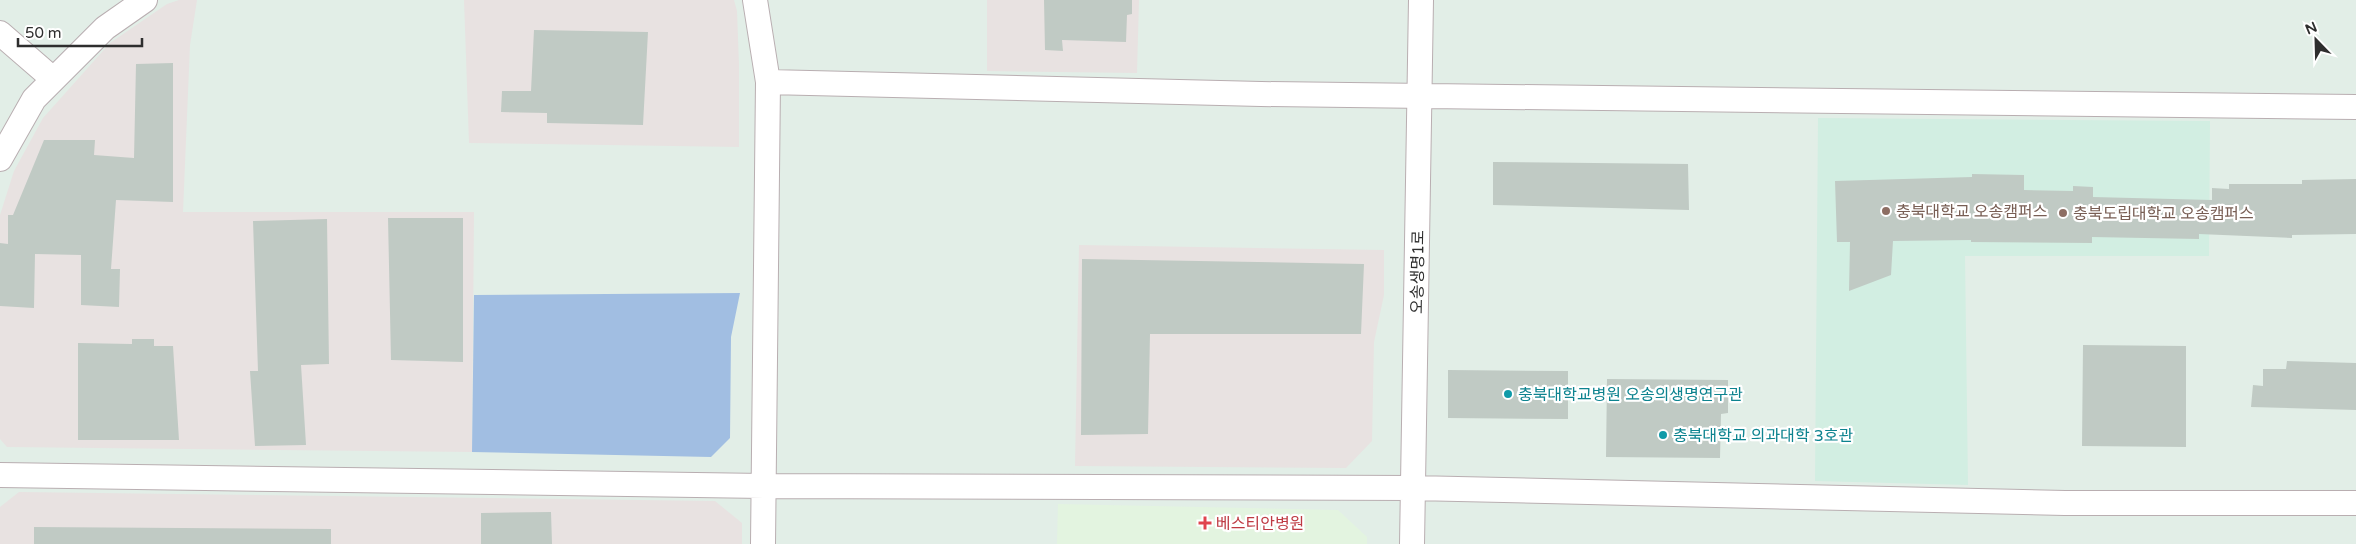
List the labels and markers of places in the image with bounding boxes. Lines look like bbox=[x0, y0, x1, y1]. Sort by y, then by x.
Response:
place label: 충북대학교 오송캠퍼스 bbox=[1896, 202, 2047, 222]
place label: 충북도립대학교 오송캠퍼스 bbox=[2073, 204, 2254, 224]
marker: 충북대학교 오송캠퍼스 bbox=[1880, 205, 1892, 217]
marker: 충북도립대학교 오송캠퍼스 bbox=[2057, 207, 2069, 219]
place label: 충북대학교병원 오송의생명연구관 bbox=[1518, 385, 1743, 405]
marker: 충북대학교병원 오송의생명연구관 bbox=[1502, 388, 1514, 400]
place label: 충북대학교 의과대학 3호관 bbox=[1673, 426, 1854, 446]
marker: 충북대학교 의과대학 3호관 bbox=[1657, 429, 1669, 441]
place label: 베스티안병원 bbox=[1216, 514, 1304, 534]
marker: 베스티안병원 bbox=[1198, 516, 1212, 530]

